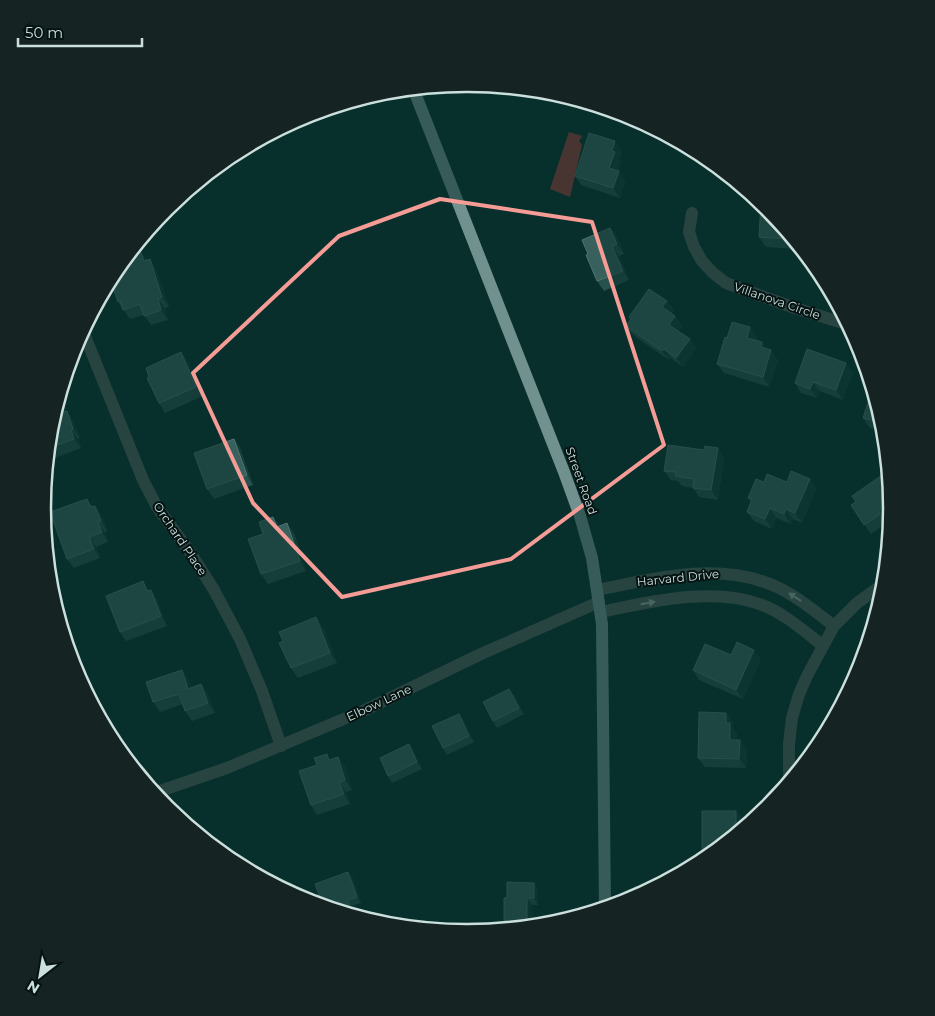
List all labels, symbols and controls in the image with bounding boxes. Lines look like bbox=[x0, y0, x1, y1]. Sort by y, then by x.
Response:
scale bar bbox=[18, 15, 141, 47]
text: 50 m bbox=[25, 23, 63, 42]
street label: Villanova Circle bbox=[732, 279, 822, 322]
street label: Street Road bbox=[562, 445, 601, 517]
street label: Orchard Place bbox=[150, 499, 210, 578]
street label: Harvard Drive bbox=[636, 566, 720, 589]
one-way arrow bbox=[788, 593, 801, 602]
one-way arrow bbox=[641, 598, 657, 606]
street label: Elbow Lane bbox=[344, 681, 414, 724]
north arrow bbox=[15, 951, 65, 1001]
text: N bbox=[24, 977, 43, 998]

